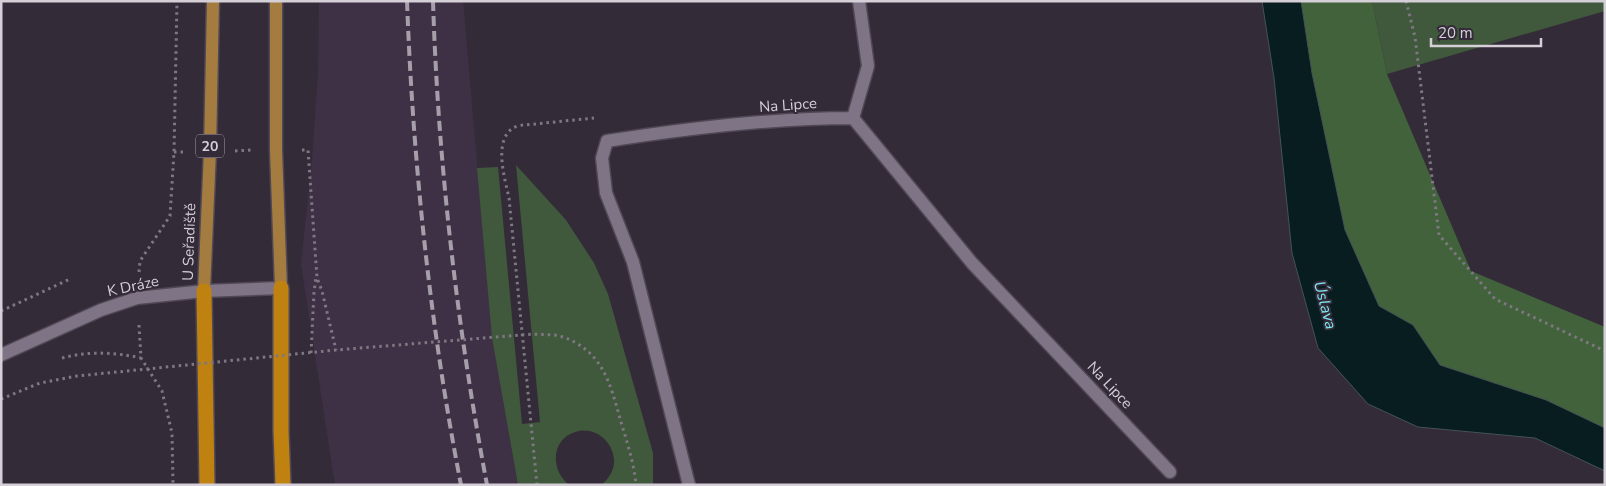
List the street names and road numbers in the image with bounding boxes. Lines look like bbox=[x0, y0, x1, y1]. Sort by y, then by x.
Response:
street label: Na Lipce bbox=[758, 93, 818, 117]
road number: 20 bbox=[196, 134, 224, 158]
street label: U Seřadiště bbox=[178, 203, 200, 281]
street label: K Dráze bbox=[105, 271, 161, 301]
street label: Na Lipce bbox=[1083, 357, 1137, 413]

